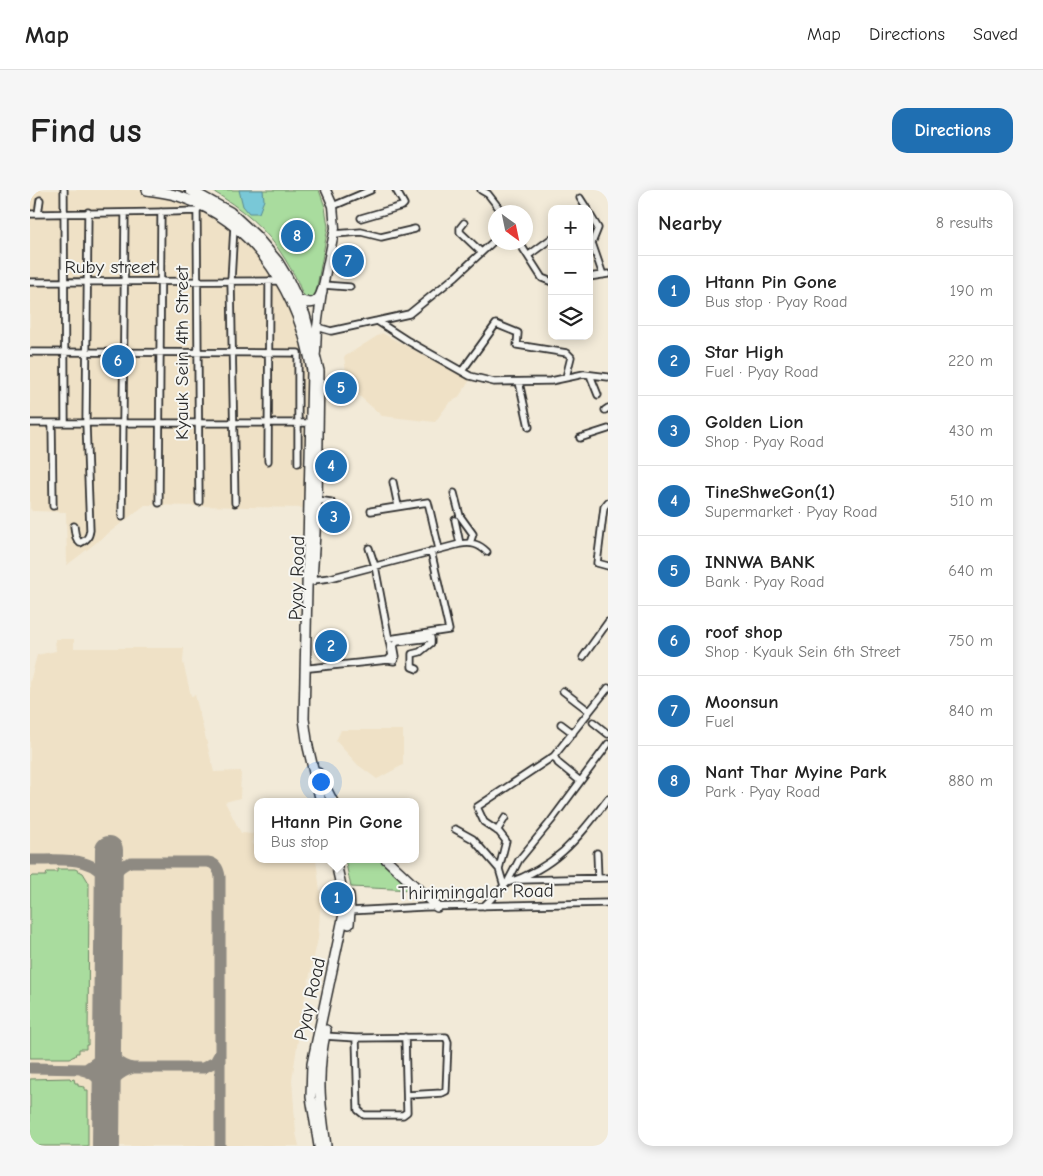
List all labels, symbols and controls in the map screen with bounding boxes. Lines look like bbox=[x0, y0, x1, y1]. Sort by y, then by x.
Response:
text: Map bbox=[25, 21, 69, 49]
text: Map bbox=[807, 24, 841, 45]
text: Directions bbox=[869, 24, 945, 45]
text: Saved bbox=[973, 24, 1018, 45]
button: Directions bbox=[892, 108, 1013, 153]
text: Find us bbox=[30, 110, 142, 151]
north arrow bbox=[488, 205, 533, 250]
map controls bbox=[548, 205, 593, 340]
button: + bbox=[548, 205, 593, 250]
text: Nearby bbox=[658, 211, 722, 235]
text: 8 results bbox=[936, 214, 993, 232]
pin: 8 bbox=[281, 217, 313, 255]
pin: 7 bbox=[332, 242, 364, 280]
button: − bbox=[548, 250, 593, 295]
street label: Ruby street bbox=[65, 256, 156, 278]
street label: Kyauk Sein 4th Street bbox=[171, 266, 193, 440]
text: Htann Pin Gone bbox=[705, 271, 836, 293]
text: 1 bbox=[671, 282, 677, 300]
text: 190 m bbox=[950, 282, 993, 300]
text: Bus stop · Pyay Road bbox=[705, 293, 848, 311]
button: layers bbox=[548, 295, 593, 340]
text: Star High bbox=[705, 341, 784, 363]
pin: 6 bbox=[102, 342, 134, 380]
text: 2 bbox=[670, 352, 678, 370]
text: 220 m bbox=[948, 352, 993, 370]
text: Fuel · Pyay Road bbox=[705, 363, 819, 381]
pin: 5 bbox=[325, 369, 357, 407]
text: Golden Lion bbox=[705, 411, 804, 433]
text: 3 bbox=[670, 422, 678, 440]
text: 430 m bbox=[949, 422, 993, 440]
text: Shop · Pyay Road bbox=[705, 433, 824, 451]
pin: 4 bbox=[315, 447, 347, 485]
text: TineShweGon(1) bbox=[705, 481, 835, 503]
text: 4 bbox=[670, 492, 678, 510]
text: 510 m bbox=[950, 492, 993, 510]
pin: 3 bbox=[318, 498, 350, 536]
text: Supermarket · Pyay Road bbox=[705, 503, 877, 521]
street label: Pyay Road bbox=[285, 535, 309, 621]
text: INNWA BANK bbox=[705, 551, 815, 573]
text: 5 bbox=[670, 562, 678, 580]
text: 640 m bbox=[948, 562, 993, 580]
text: Bank · Pyay Road bbox=[705, 573, 824, 591]
text: roof shop bbox=[705, 621, 783, 643]
pin: 2 bbox=[315, 627, 347, 665]
text: 6 bbox=[670, 632, 678, 650]
text: 750 m bbox=[948, 632, 993, 650]
text: Shop · Kyauk Sein 6th Street bbox=[705, 643, 900, 661]
text: Moonsun bbox=[705, 691, 779, 713]
text: 7 bbox=[670, 702, 678, 720]
text: 840 m bbox=[949, 702, 993, 720]
text: Fuel bbox=[705, 713, 734, 731]
text: Nant Thar Myine Park bbox=[705, 761, 887, 783]
your location bbox=[308, 769, 334, 795]
text: 8 bbox=[670, 772, 678, 790]
text: 880 m bbox=[948, 772, 993, 790]
text: Park · Pyay Road bbox=[705, 783, 820, 801]
popup bbox=[254, 798, 419, 863]
text: Htann Pin Gone bbox=[271, 811, 402, 833]
text: Bus stop bbox=[271, 833, 329, 851]
pin: 1 bbox=[321, 879, 353, 917]
street label: Thirimingalar Road bbox=[398, 880, 554, 904]
street label: Pyay Road bbox=[290, 955, 330, 1043]

